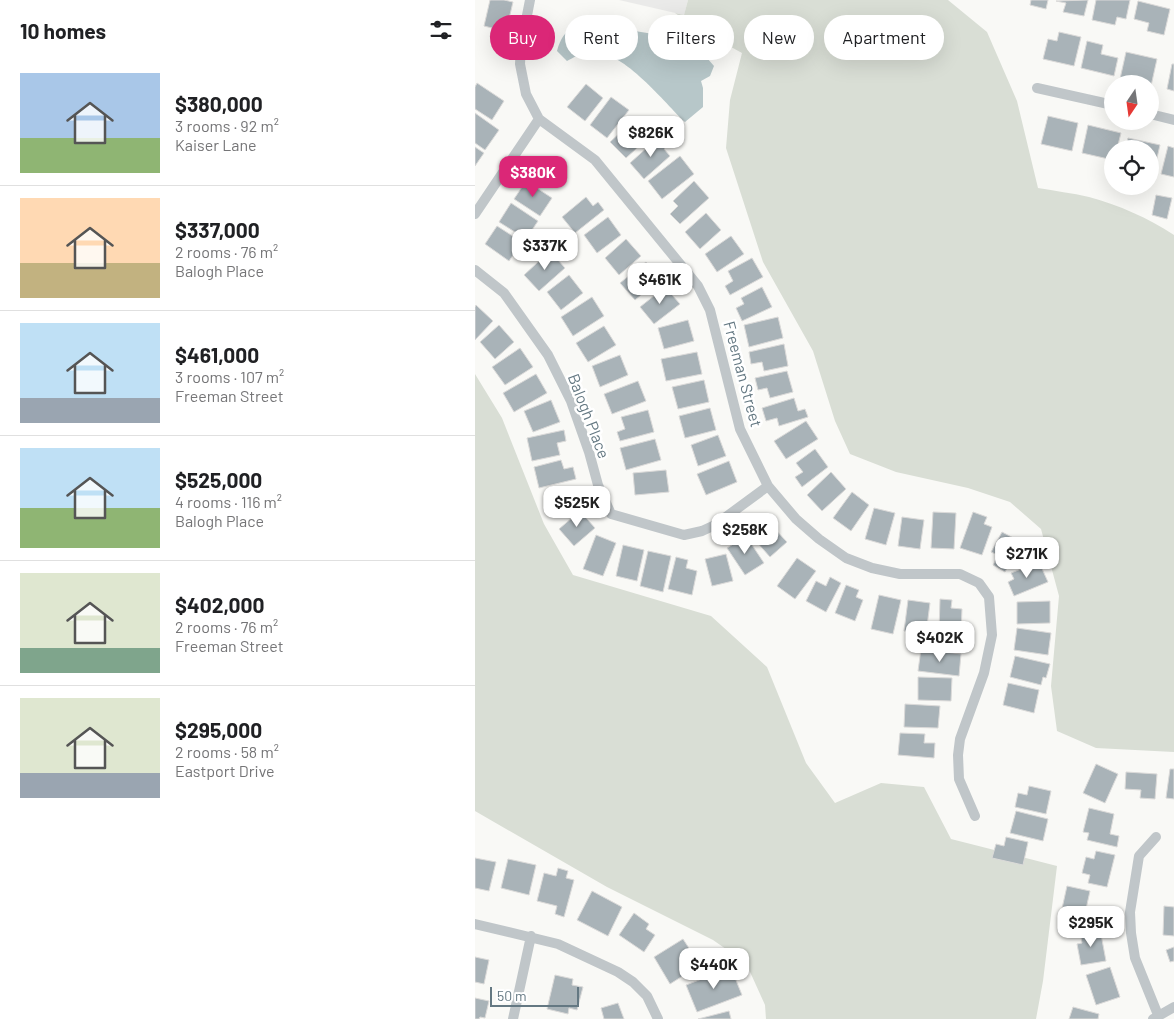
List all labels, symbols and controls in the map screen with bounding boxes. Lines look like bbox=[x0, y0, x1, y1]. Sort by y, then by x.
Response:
chip: Buy bbox=[490, 15, 555, 60]
chip: Rent bbox=[565, 15, 638, 60]
chip: Filters bbox=[648, 15, 734, 60]
chip: New bbox=[744, 15, 814, 60]
chip: Apartment bbox=[824, 15, 944, 60]
icon: filters bbox=[427, 16, 455, 44]
text: 10 homes bbox=[20, 18, 106, 43]
north arrow bbox=[1104, 75, 1159, 130]
map controls bbox=[1104, 75, 1159, 195]
text: $380,000 bbox=[175, 91, 263, 116]
icon: home bbox=[60, 93, 120, 153]
text: 3 rooms · 92 m² bbox=[175, 116, 279, 135]
pin: $826K bbox=[616, 116, 686, 158]
text: $826K bbox=[628, 122, 674, 141]
text: Kaiser Lane bbox=[175, 135, 257, 154]
button: locate bbox=[1104, 140, 1159, 195]
pin: $380K bbox=[498, 156, 568, 198]
text: $380K bbox=[510, 162, 556, 181]
text: $337,000 bbox=[175, 217, 260, 242]
icon: home bbox=[60, 218, 120, 278]
pin: $337K bbox=[510, 228, 580, 271]
text: $337K bbox=[523, 235, 567, 254]
text: 2 rooms · 76 m² bbox=[175, 242, 278, 261]
text: Balogh Place bbox=[175, 261, 264, 280]
pin: $461K bbox=[625, 262, 695, 305]
text: $461K bbox=[639, 269, 682, 288]
street label: Freeman Street bbox=[720, 319, 767, 429]
text: $461,000 bbox=[175, 342, 259, 367]
icon: home bbox=[60, 343, 120, 403]
text: 3 rooms · 107 m² bbox=[175, 367, 284, 386]
street label: Balogh Place bbox=[565, 371, 614, 461]
text: Freeman Street bbox=[175, 386, 284, 405]
text: $525,000 bbox=[175, 467, 262, 492]
icon: home bbox=[60, 468, 120, 528]
pin: $525K bbox=[542, 486, 612, 528]
text: 4 rooms · 116 m² bbox=[175, 492, 282, 511]
text: $525K bbox=[554, 492, 600, 511]
text: Balogh Place bbox=[175, 511, 264, 530]
pin: $258K bbox=[710, 512, 780, 555]
text: $258K bbox=[722, 519, 768, 538]
pin: $271K bbox=[992, 536, 1062, 579]
text: $271K bbox=[1006, 543, 1048, 562]
text: $402,000 bbox=[175, 592, 264, 617]
icon: home bbox=[60, 593, 120, 653]
text: 2 rooms · 76 m² bbox=[175, 617, 278, 636]
pin: $402K bbox=[905, 620, 975, 663]
text: $402K bbox=[917, 627, 963, 646]
text: Freeman Street bbox=[175, 636, 284, 655]
text: $295,000 bbox=[175, 717, 262, 742]
icon: home bbox=[60, 718, 120, 778]
text: 2 rooms · 58 m² bbox=[175, 742, 279, 761]
text: Eastport Drive bbox=[175, 761, 275, 780]
pin: $295K bbox=[1056, 906, 1126, 948]
text: $295K bbox=[1068, 912, 1114, 931]
pin: $440K bbox=[679, 948, 749, 990]
text: $440K bbox=[690, 954, 738, 973]
scale bar bbox=[490, 984, 579, 1007]
text: 50 m bbox=[497, 987, 526, 1004]

